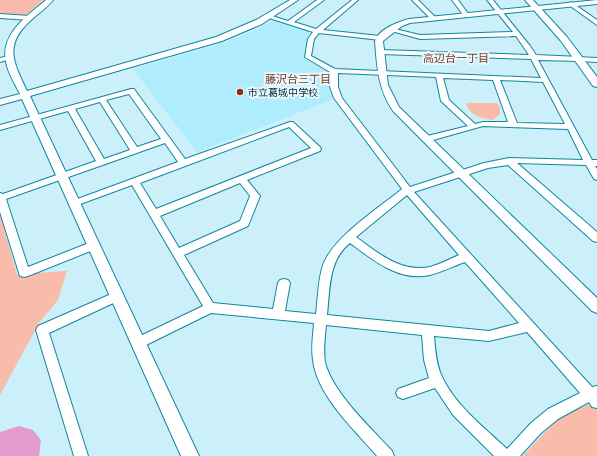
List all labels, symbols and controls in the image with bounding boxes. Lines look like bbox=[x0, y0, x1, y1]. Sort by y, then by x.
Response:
district label: 高辺台一丁目 bbox=[423, 52, 489, 65]
district label: 藤沢台三丁目 bbox=[265, 73, 331, 86]
marker: 市立葛城中学校 bbox=[235, 87, 245, 97]
place label: 市立葛城中学校 bbox=[248, 87, 318, 99]

